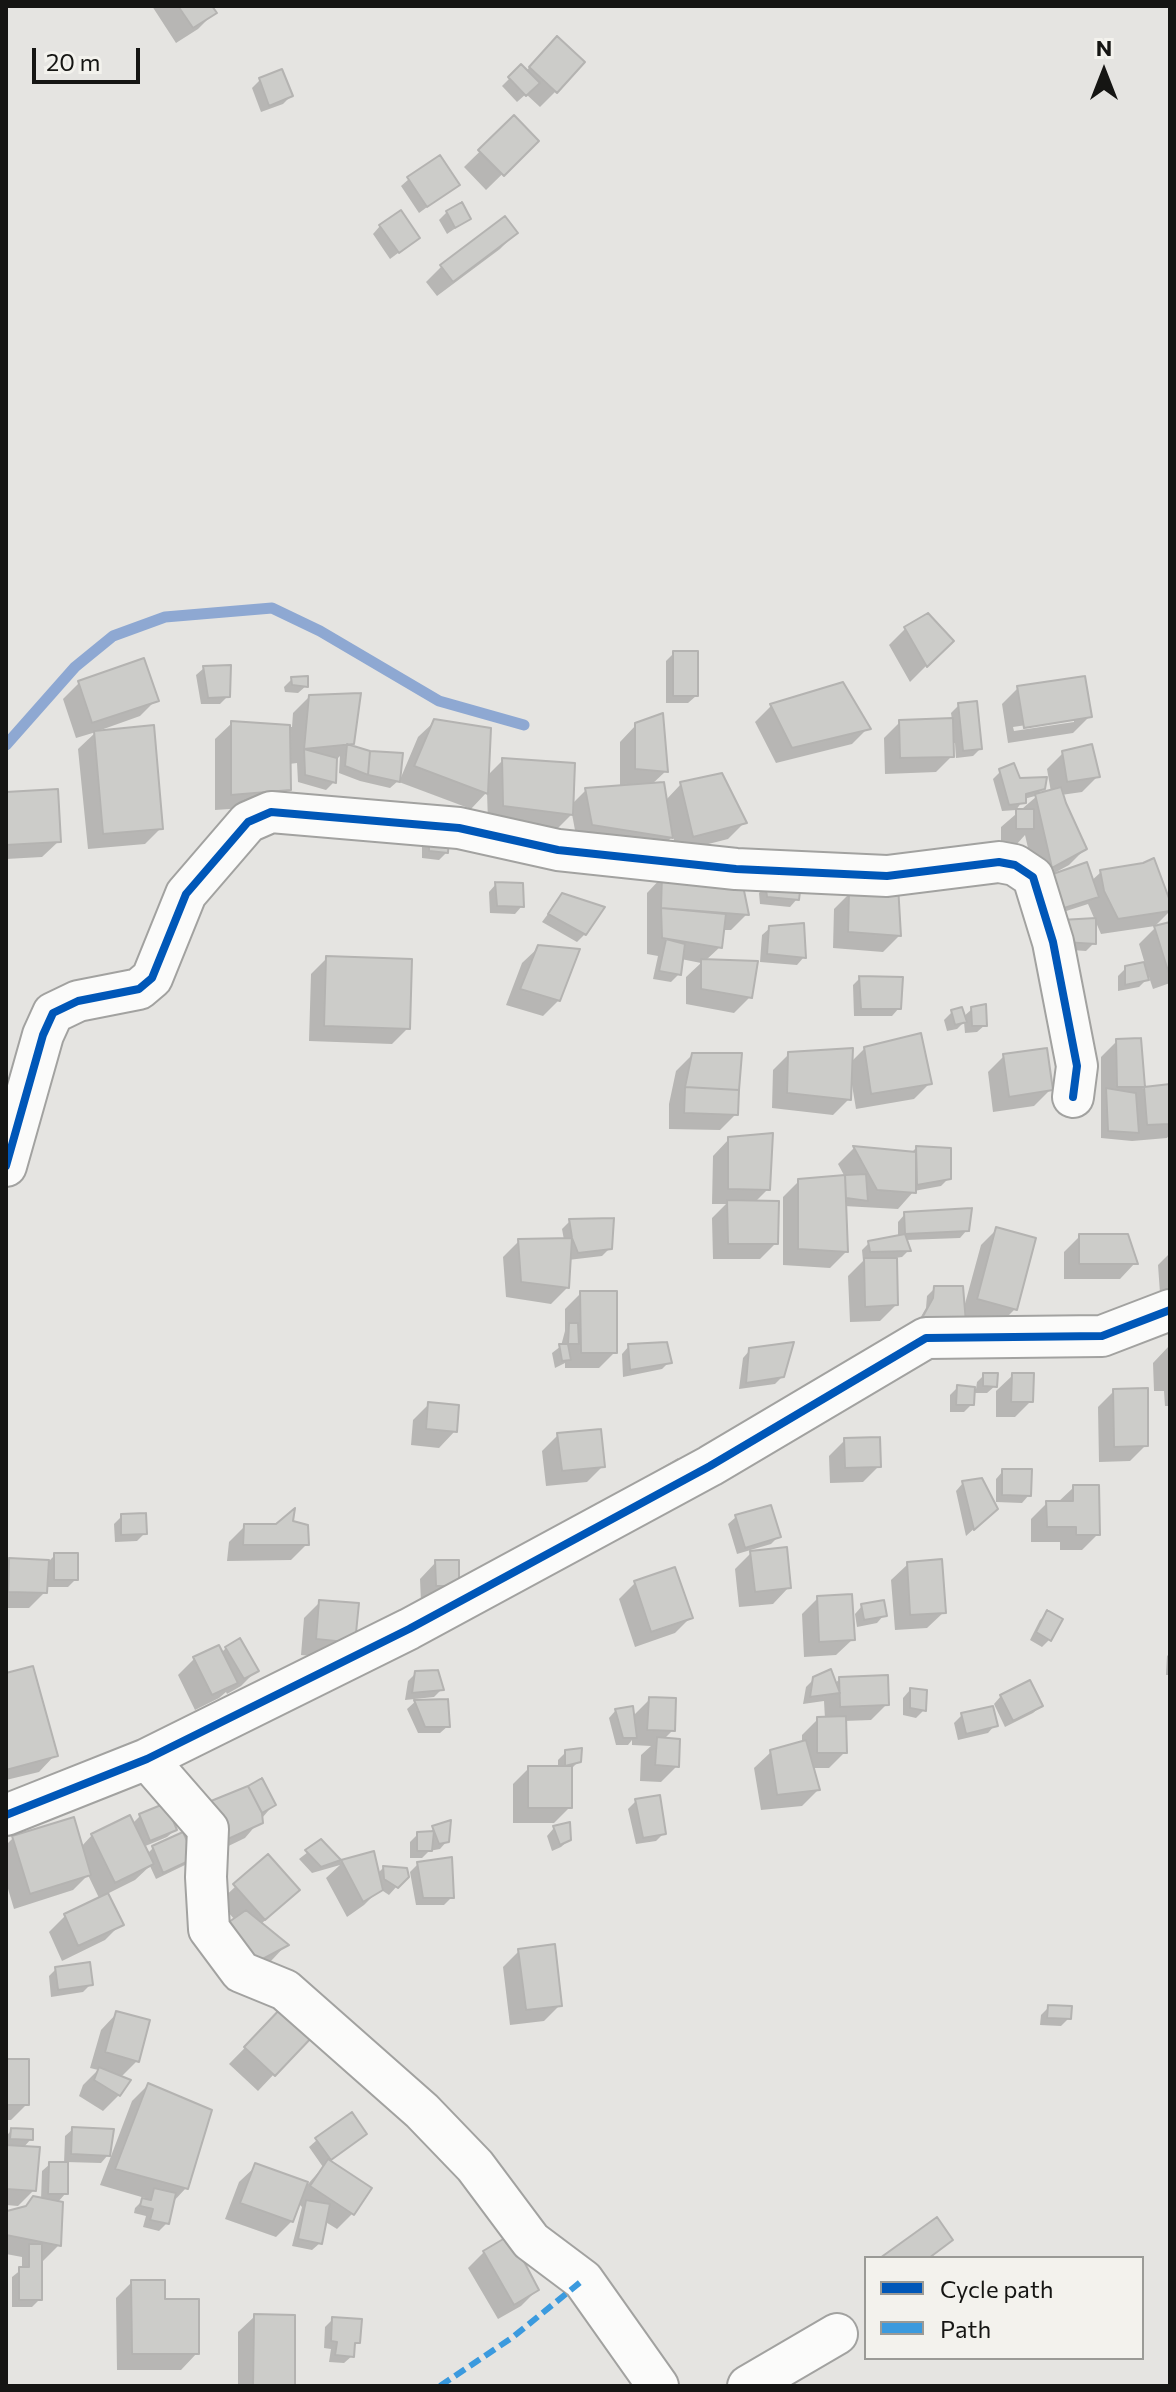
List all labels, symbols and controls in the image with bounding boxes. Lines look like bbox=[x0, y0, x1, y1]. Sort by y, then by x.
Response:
scale bar bbox=[36, 32, 144, 82]
north arrow bbox=[1064, 32, 1144, 112]
text: N bbox=[1096, 34, 1112, 61]
text: 20 m bbox=[46, 47, 100, 76]
legend bbox=[864, 2256, 1144, 2360]
text: Cycle path bbox=[940, 2274, 1054, 2303]
text: Path bbox=[940, 2314, 991, 2343]

